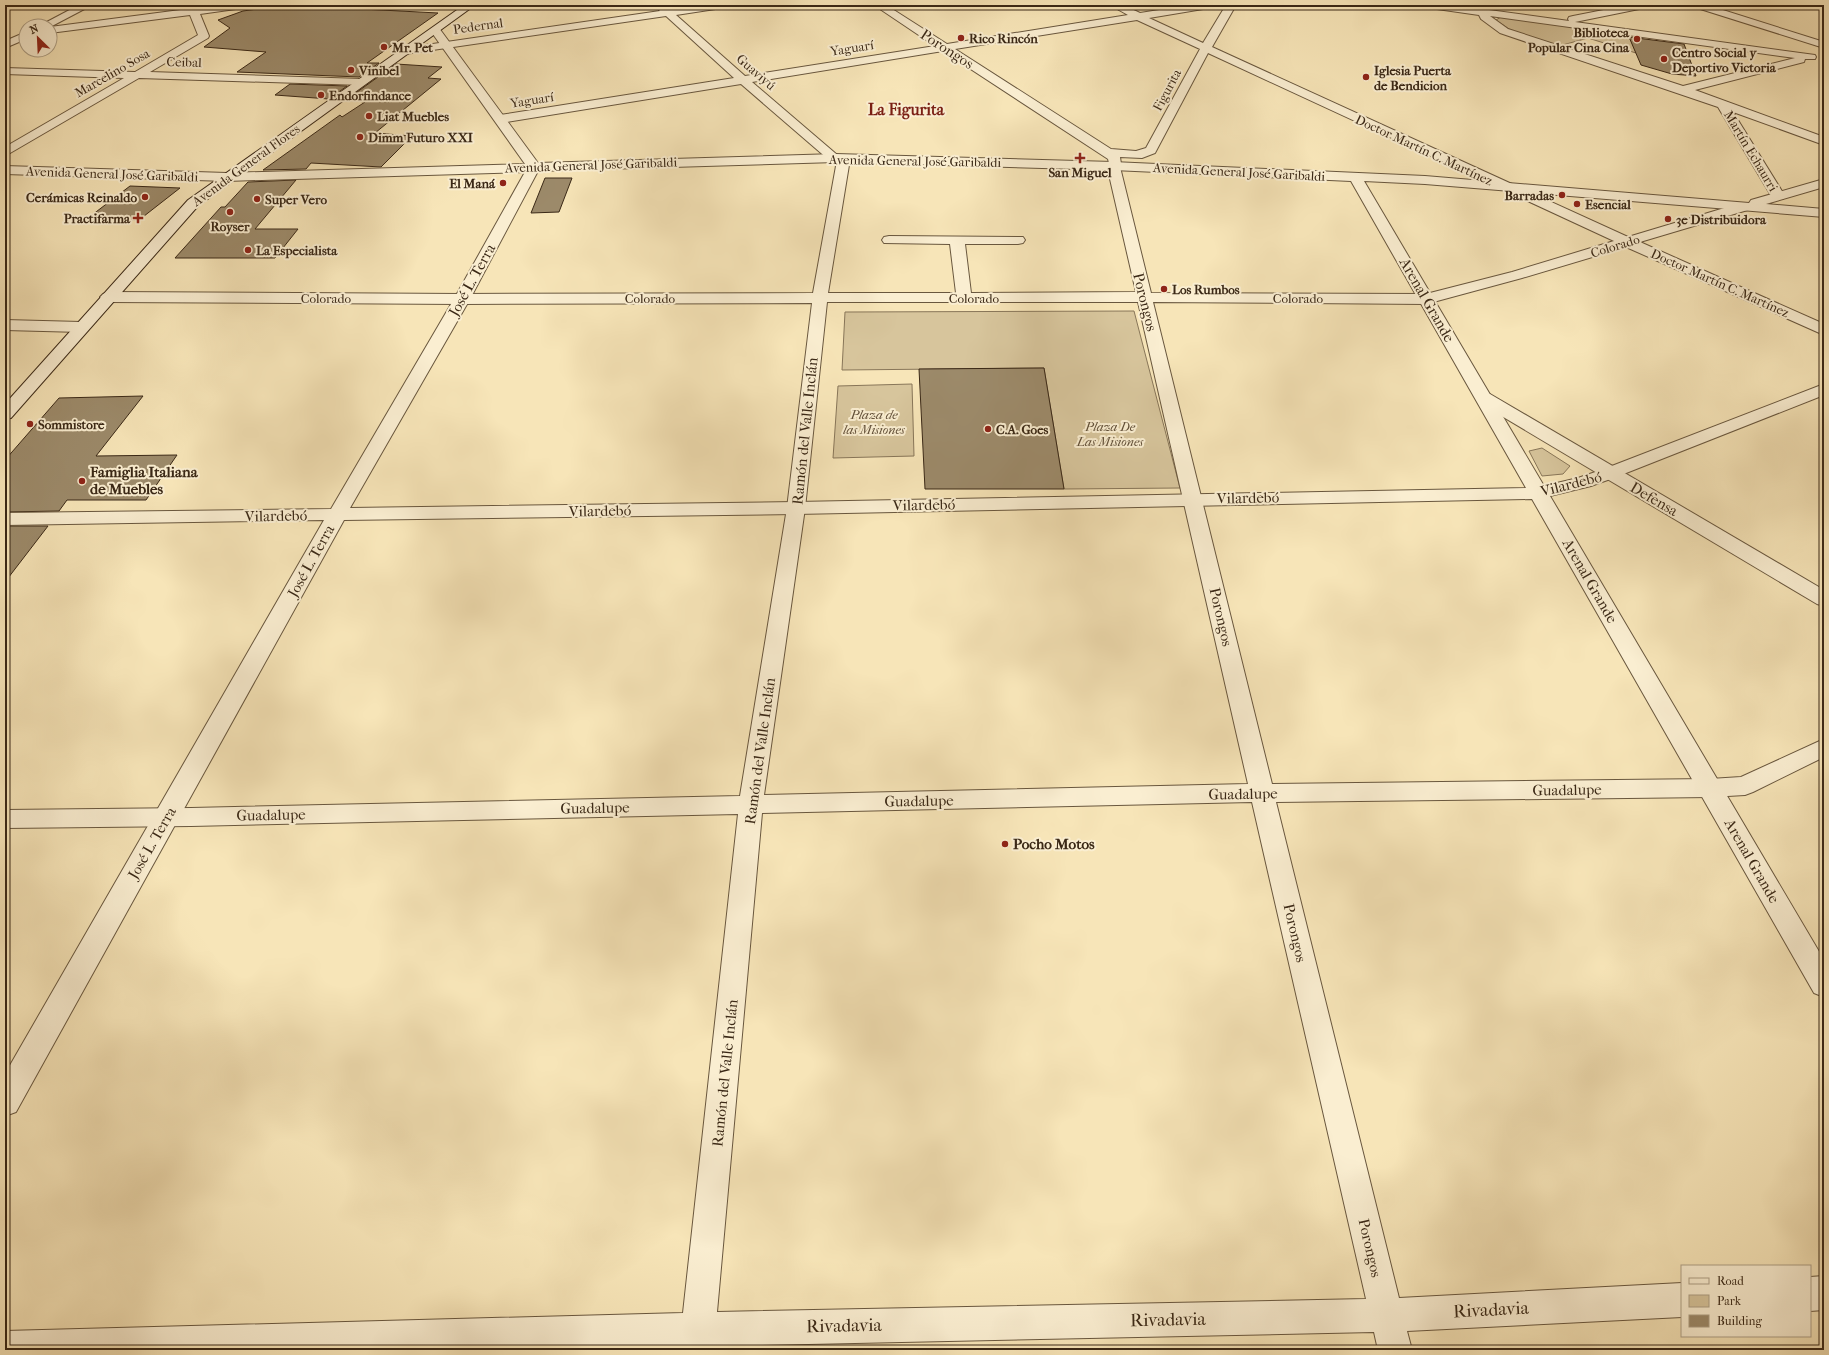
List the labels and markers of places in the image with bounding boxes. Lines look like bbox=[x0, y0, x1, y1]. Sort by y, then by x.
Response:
place label: Biblioteca Popular Cina Cina bbox=[1528, 25, 1630, 56]
place label: Rico Rincón bbox=[969, 31, 1038, 46]
marker: Rico Rincón bbox=[956, 33, 966, 43]
marker: Biblioteca Popular Cina Cina bbox=[1632, 34, 1642, 44]
place label: Mr. Pet bbox=[391, 40, 433, 55]
marker: Mr. Pet bbox=[379, 42, 389, 52]
place label: Centro Social y Deportivo Victoria bbox=[1672, 45, 1777, 76]
marker: Centro Social y Deportivo Victoria bbox=[1659, 54, 1669, 64]
place label: Vinibel bbox=[358, 63, 400, 78]
place label: Iglesia Puerta de Bendicion bbox=[1374, 63, 1452, 93]
marker: Vinibel bbox=[346, 65, 356, 75]
marker: Iglesia Puerta de Bendicion bbox=[1361, 72, 1371, 82]
place label: Endorfindance bbox=[329, 88, 412, 103]
marker: Endorfindance bbox=[316, 90, 326, 100]
place label: Liat Muebles bbox=[377, 109, 449, 124]
marker: Liat Muebles bbox=[364, 111, 374, 121]
place label: Dimm Futuro XXI bbox=[368, 130, 474, 145]
marker: Dimm Futuro XXI bbox=[355, 132, 365, 142]
marker: San Miguel bbox=[1075, 153, 1085, 163]
place label: San Miguel bbox=[1048, 165, 1112, 181]
place label: El Maná bbox=[449, 176, 496, 191]
marker: El Maná bbox=[498, 178, 508, 188]
place label: Barradas bbox=[1505, 188, 1554, 203]
place label: Cerámicas Reinaldo bbox=[26, 190, 137, 205]
marker: Barradas bbox=[1557, 190, 1567, 200]
marker: Cerámicas Reinaldo bbox=[140, 192, 150, 202]
place label: Super Vero bbox=[265, 192, 327, 208]
marker: Super Vero bbox=[252, 194, 262, 204]
place label: Esencial bbox=[1585, 197, 1631, 212]
marker: Esencial bbox=[1572, 199, 1582, 209]
marker: Royser bbox=[225, 207, 235, 217]
place label: Practifarma bbox=[64, 211, 131, 226]
place label: 3e Distribuidora bbox=[1676, 212, 1767, 228]
marker: Practifarma bbox=[133, 213, 143, 223]
marker: 3e Distribuidora bbox=[1663, 214, 1673, 224]
place label: Royser bbox=[210, 219, 250, 235]
place label: La Especialista bbox=[256, 243, 338, 259]
marker: La Especialista bbox=[243, 245, 253, 255]
place label: Los Rumbos bbox=[1172, 282, 1240, 297]
marker: Los Rumbos bbox=[1159, 284, 1169, 294]
place label: Sommistore bbox=[38, 417, 105, 432]
marker: Sommistore bbox=[25, 419, 35, 429]
place label: C.A. Goes bbox=[996, 422, 1049, 437]
marker: C.A. Goes bbox=[983, 424, 993, 434]
place label: Famiglia Italiana de Muebles bbox=[89, 463, 199, 498]
marker: Famiglia Italiana de Muebles bbox=[77, 476, 87, 486]
place label: Pocho Motos bbox=[1013, 835, 1095, 853]
marker: Pocho Motos bbox=[1000, 839, 1010, 849]

